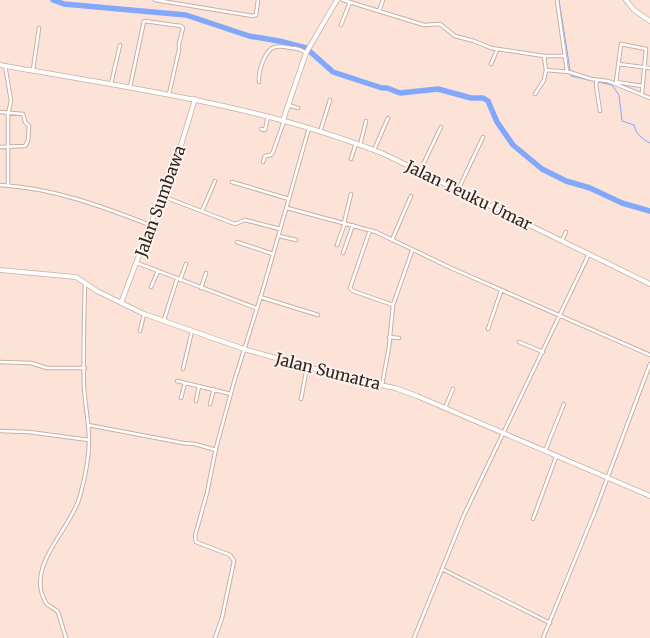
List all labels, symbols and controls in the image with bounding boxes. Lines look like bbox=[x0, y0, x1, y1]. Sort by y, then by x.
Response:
street label: Jalan Sumbawa bbox=[130, 142, 190, 261]
street label: Jalan Teuku Umar bbox=[402, 155, 535, 234]
street label: Jalan Sumatra bbox=[272, 348, 383, 394]

